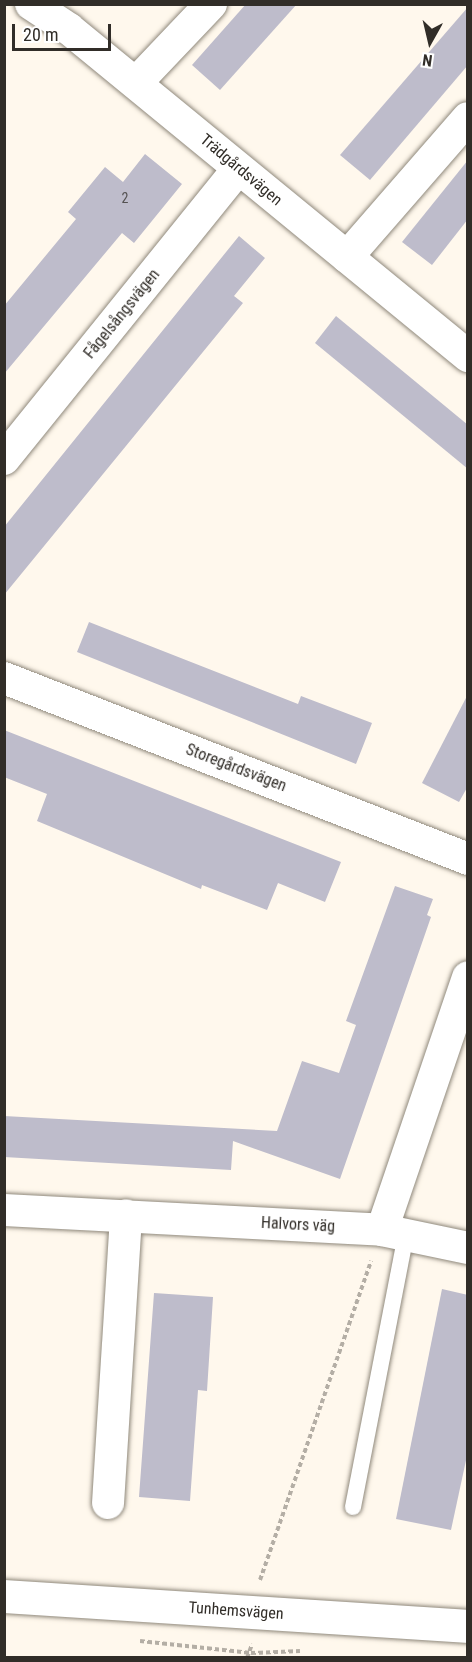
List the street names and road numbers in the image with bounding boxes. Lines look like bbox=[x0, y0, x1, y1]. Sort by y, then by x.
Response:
street label: Trädgårdsvägen bbox=[196, 130, 286, 210]
street label: Fågelsångsvägen bbox=[80, 265, 164, 363]
street label: Storegårdsvägen bbox=[183, 740, 289, 796]
street label: Halvors väg bbox=[260, 1213, 336, 1237]
street label: Tunhemsvägen bbox=[188, 1598, 284, 1624]

